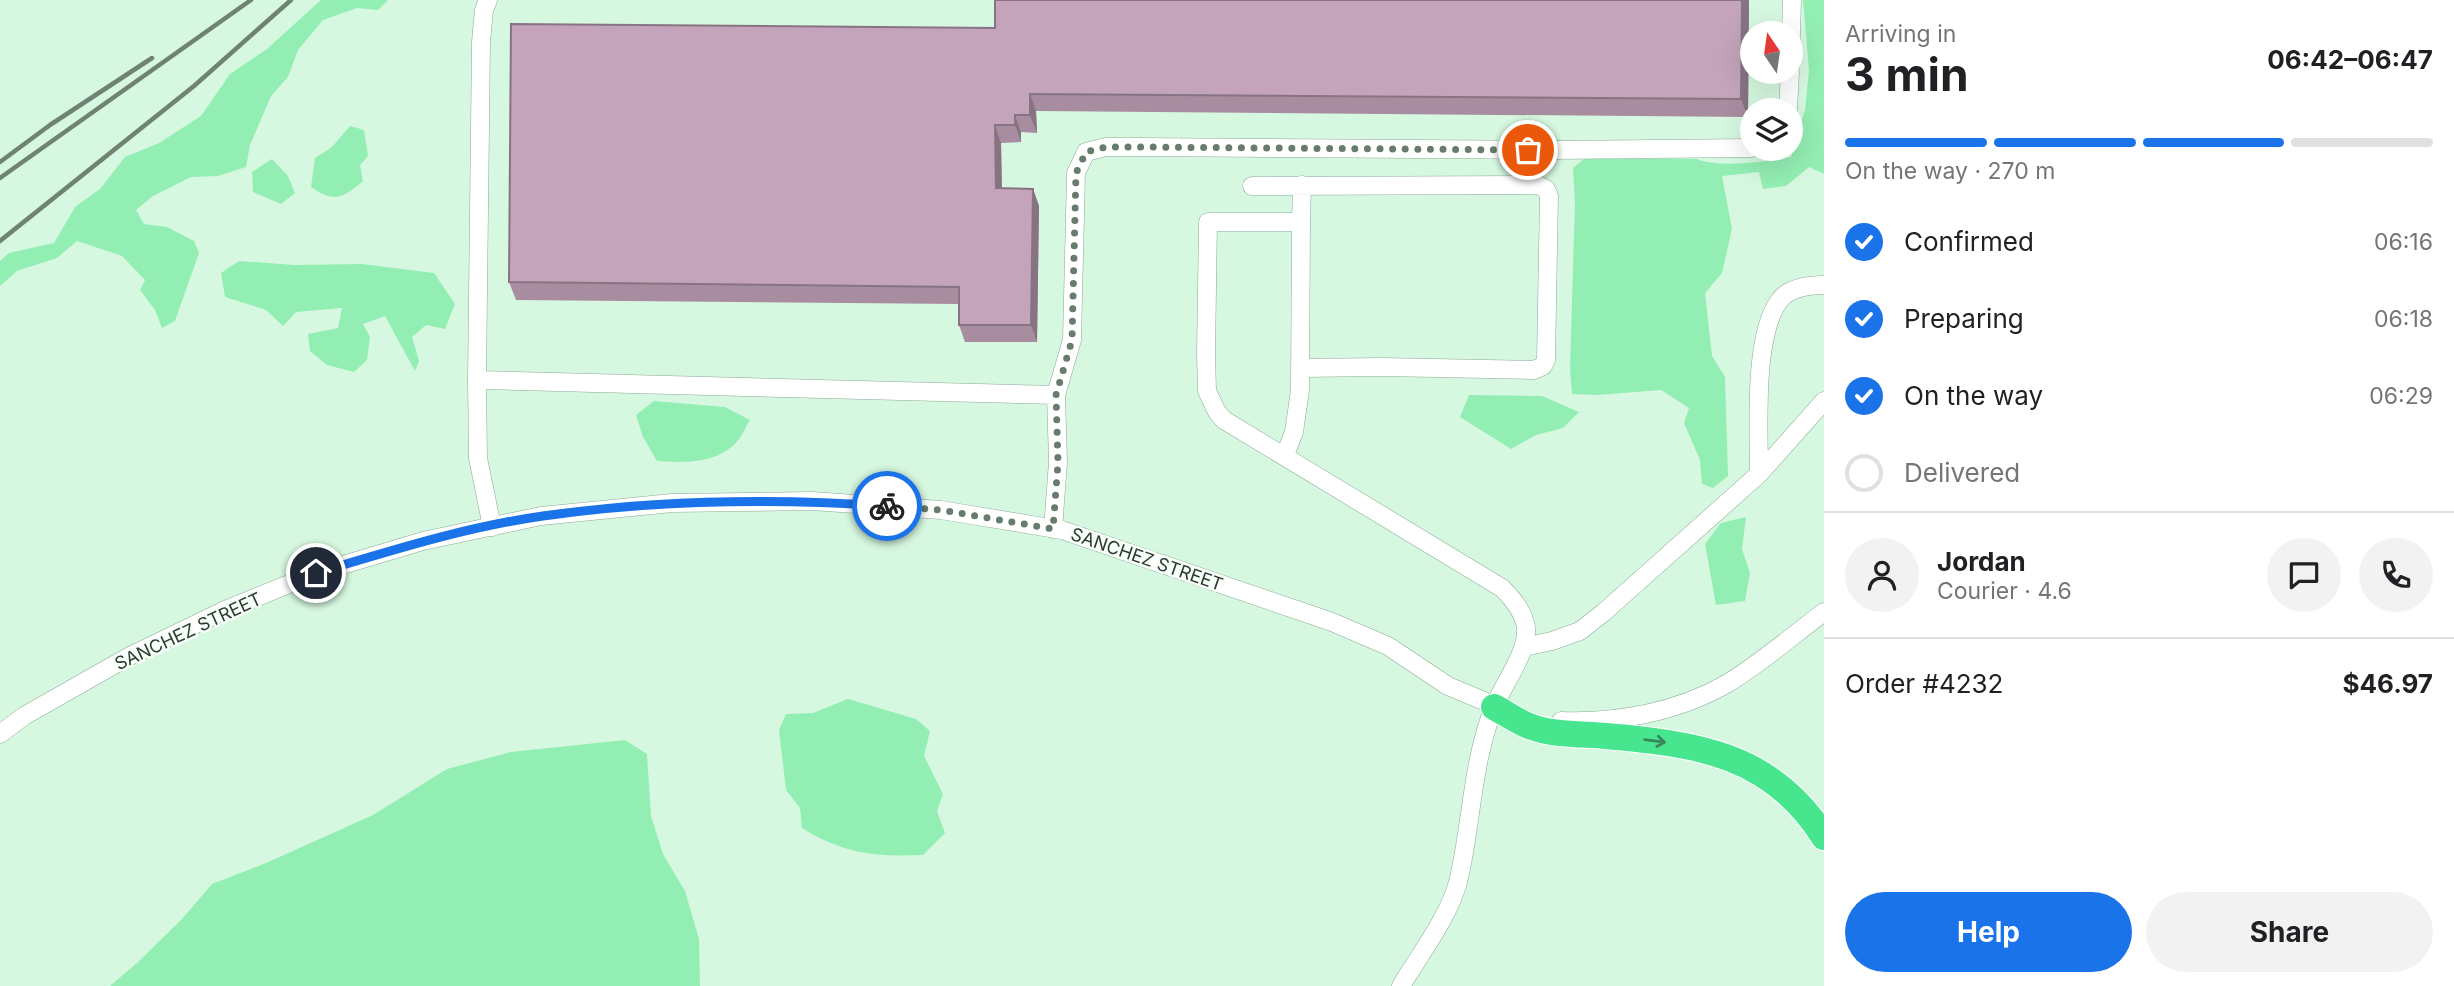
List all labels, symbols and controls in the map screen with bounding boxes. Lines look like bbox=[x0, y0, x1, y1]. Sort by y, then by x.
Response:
text: Arriving in bbox=[1845, 20, 1956, 48]
north arrow bbox=[1740, 21, 1802, 84]
map controls bbox=[1740, 21, 1803, 161]
text: 06:42–06:47 bbox=[2267, 44, 2433, 75]
text: 3 min bbox=[1845, 46, 1969, 102]
button: layers bbox=[1740, 98, 1803, 161]
pin bbox=[1498, 120, 1558, 180]
icon: bag bbox=[1509, 131, 1547, 169]
text: On the way · 270 m bbox=[1845, 157, 2055, 185]
icon: check bbox=[1845, 223, 1883, 261]
text: Confirmed bbox=[1904, 226, 2034, 257]
text: 06:16 bbox=[2374, 228, 2433, 256]
icon: check bbox=[1845, 300, 1883, 338]
text: Preparing bbox=[1904, 303, 2024, 334]
text: 06:18 bbox=[2374, 305, 2433, 333]
icon: check bbox=[1845, 377, 1883, 415]
text: On the way bbox=[1904, 380, 2043, 411]
text: 06:29 bbox=[2369, 382, 2433, 410]
text: Delivered bbox=[1904, 457, 2020, 488]
courier bbox=[852, 471, 922, 541]
icon: bike bbox=[868, 487, 906, 525]
street label: SANCHEZ STREET bbox=[1068, 523, 1226, 595]
button: person bbox=[1845, 538, 1919, 612]
button: chat bbox=[2267, 538, 2341, 612]
button: phone bbox=[2359, 538, 2433, 612]
pin bbox=[286, 543, 346, 603]
text: Jordan bbox=[1937, 546, 2026, 577]
icon: home bbox=[297, 554, 335, 592]
text: Courier · 4.6 bbox=[1937, 577, 2072, 605]
street label: SANCHEZ STREET bbox=[111, 588, 265, 674]
text: Order #4232 bbox=[1845, 668, 2003, 699]
text: $46.97 bbox=[2342, 668, 2433, 699]
one-way arrow bbox=[1643, 734, 1665, 747]
button: Help bbox=[1845, 892, 2132, 972]
button: Share bbox=[2146, 892, 2433, 972]

